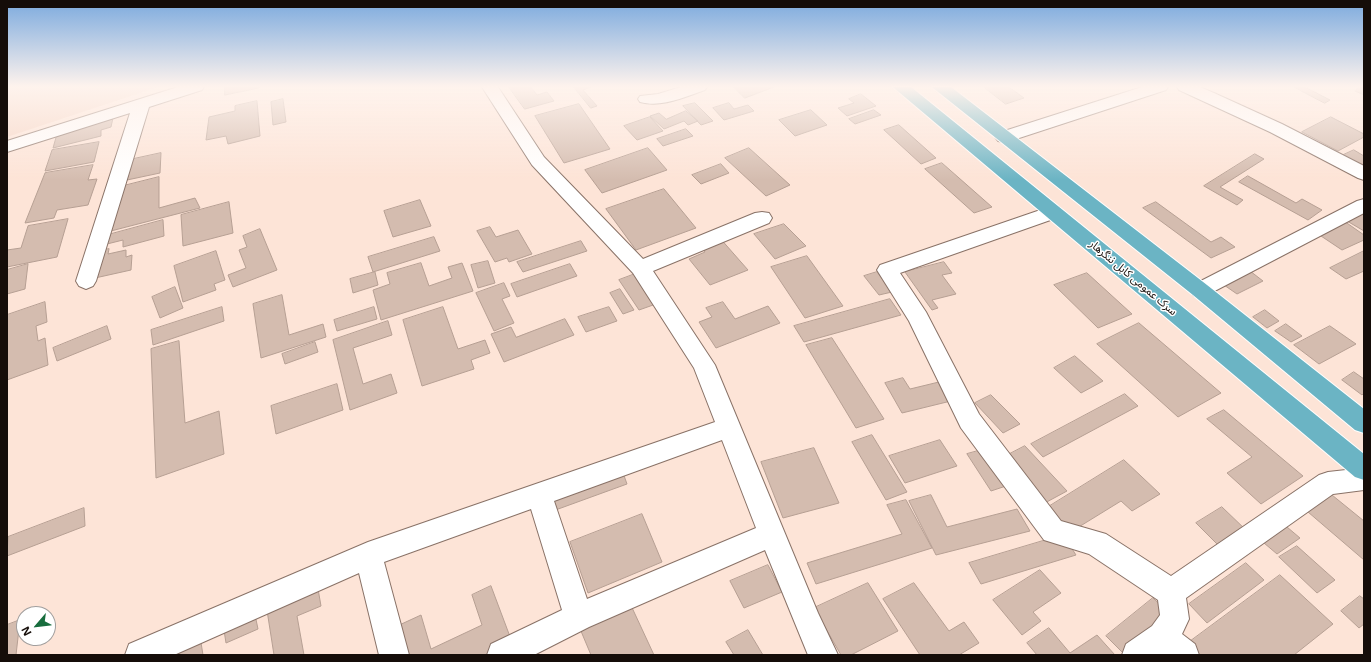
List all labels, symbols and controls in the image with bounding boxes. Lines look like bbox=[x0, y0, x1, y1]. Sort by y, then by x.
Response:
street label: سرک عمومی کابل ننگرهار bbox=[1087, 238, 1179, 318]
north arrow bbox=[16, 606, 56, 646]
text: N bbox=[17, 624, 35, 639]

